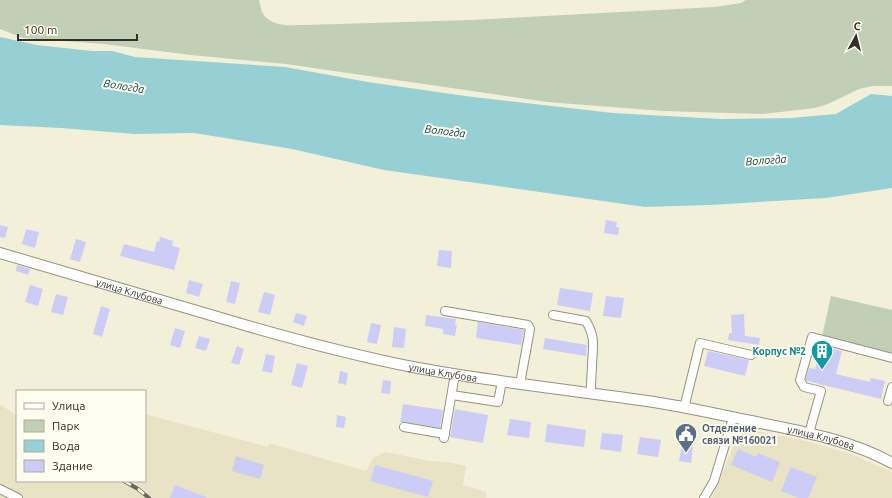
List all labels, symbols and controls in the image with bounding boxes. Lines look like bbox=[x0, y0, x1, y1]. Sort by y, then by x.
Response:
scale bar bbox=[18, 16, 137, 42]
north arrow bbox=[836, 16, 876, 56]
text: С bbox=[853, 20, 861, 32]
text: 100 m bbox=[24, 23, 57, 36]
water label: Вологда bbox=[103, 77, 145, 95]
water label: Вологда bbox=[424, 123, 466, 139]
water label: Вологда bbox=[745, 153, 787, 167]
street label: улица Клубова bbox=[95, 276, 164, 306]
building icon: Корпус №2 bbox=[809, 338, 835, 371]
place label: Корпус №2 bbox=[752, 346, 806, 357]
street label: улица Клубова bbox=[408, 361, 478, 383]
legend bbox=[16, 390, 146, 482]
text: Улица bbox=[52, 399, 85, 412]
text: Парк bbox=[52, 419, 80, 432]
public building icon: Отделение связи №160021 bbox=[673, 421, 699, 454]
place label: Отделение связи №160021 bbox=[702, 423, 777, 446]
street label: улица Клубова bbox=[787, 423, 856, 451]
text: Вода bbox=[52, 439, 80, 452]
text: Здание bbox=[52, 459, 93, 472]

